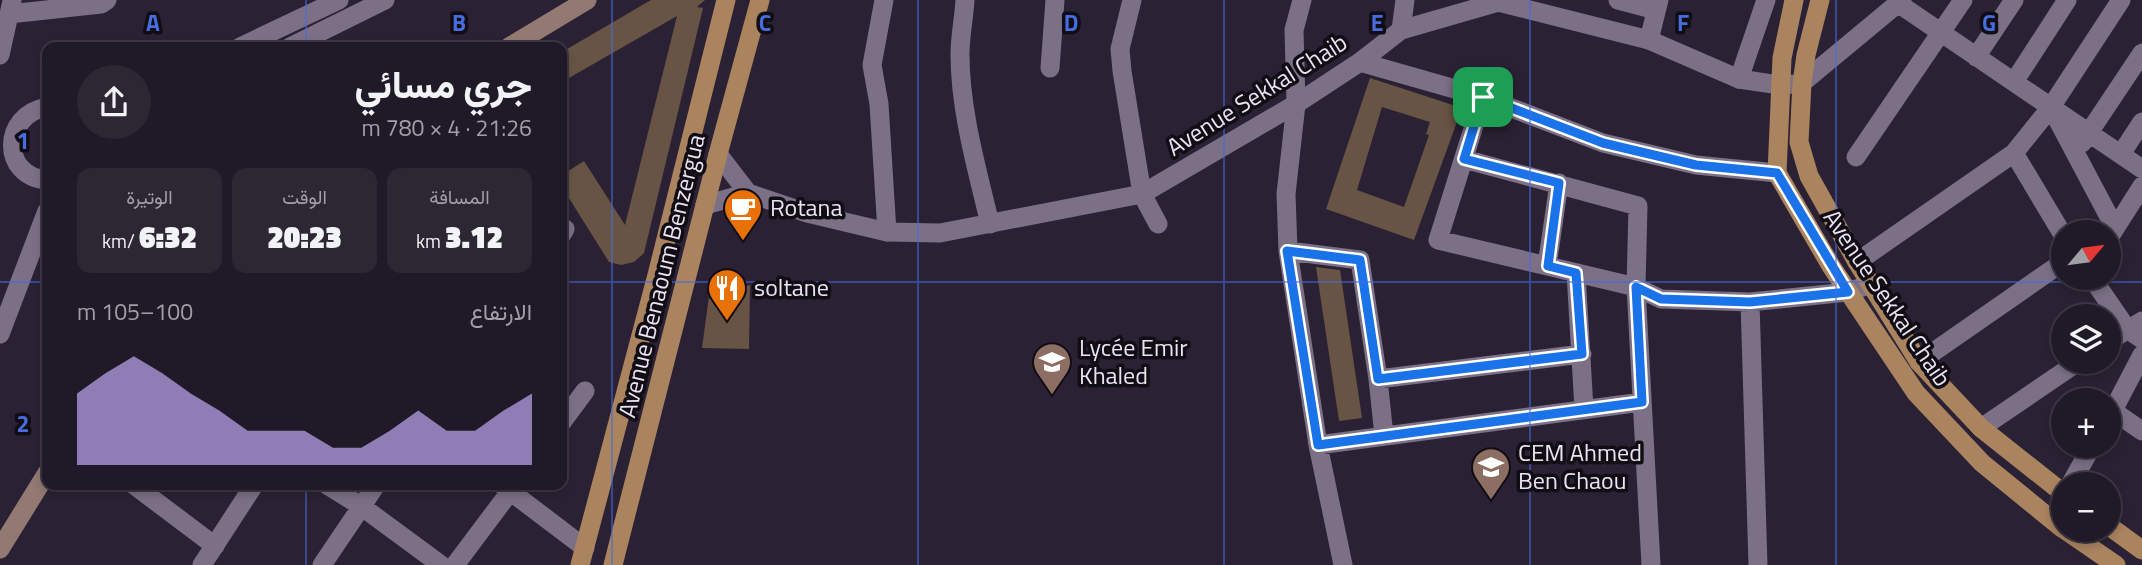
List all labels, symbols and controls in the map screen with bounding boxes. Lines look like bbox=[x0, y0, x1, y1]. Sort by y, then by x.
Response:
text: A bbox=[146, 5, 160, 40]
text: B bbox=[452, 5, 466, 40]
text: C bbox=[759, 5, 771, 40]
text: D bbox=[1064, 5, 1078, 40]
text: E bbox=[1371, 5, 1383, 40]
text: F bbox=[1677, 5, 1689, 40]
text: G bbox=[1982, 5, 1996, 40]
street label: Avenue Sekkal Chaib bbox=[1159, 24, 1354, 164]
text: جري مسائي bbox=[355, 55, 532, 113]
button: share bbox=[77, 65, 151, 139]
pin bbox=[1453, 67, 1513, 127]
icon: arrive bbox=[1464, 78, 1502, 116]
text: 21:26 · 4 × 780 m bbox=[362, 110, 532, 145]
text: 1 bbox=[17, 123, 29, 158]
street label: Avenue Benaoum Benzergua bbox=[608, 130, 714, 421]
text: الوتيرة bbox=[126, 182, 173, 211]
text: الوقت bbox=[282, 182, 327, 211]
text: المسافة bbox=[429, 182, 490, 211]
cafe icon: Rotana bbox=[722, 187, 764, 242]
place label: Rotana bbox=[770, 189, 843, 225]
street label: Avenue Sekkal Chaib bbox=[1815, 202, 1961, 393]
text: 6:32 bbox=[139, 214, 197, 260]
text: 20:23 bbox=[267, 214, 342, 260]
text: 3.12 bbox=[445, 214, 503, 260]
north arrow bbox=[2051, 220, 2121, 290]
map controls bbox=[2051, 220, 2121, 542]
text: /km bbox=[102, 226, 139, 255]
text: km bbox=[416, 226, 445, 255]
restaurant icon: soltane bbox=[706, 267, 748, 322]
place label: soltane bbox=[754, 269, 829, 305]
text: 100–105 m bbox=[77, 294, 193, 329]
text: الارتفاع bbox=[470, 294, 532, 329]
button: layers bbox=[2051, 304, 2121, 374]
place label: Lycée Emir Khaled bbox=[1079, 329, 1188, 393]
school or university icon: Lycée Emir Khaled bbox=[1031, 341, 1073, 396]
button: + bbox=[2051, 388, 2121, 458]
text: 2 bbox=[17, 406, 29, 441]
place label: CEM Ahmed Ben Chaou bbox=[1518, 434, 1642, 498]
school or university icon: CEM Ahmed Ben Chaou bbox=[1470, 446, 1512, 501]
button: − bbox=[2051, 472, 2121, 542]

